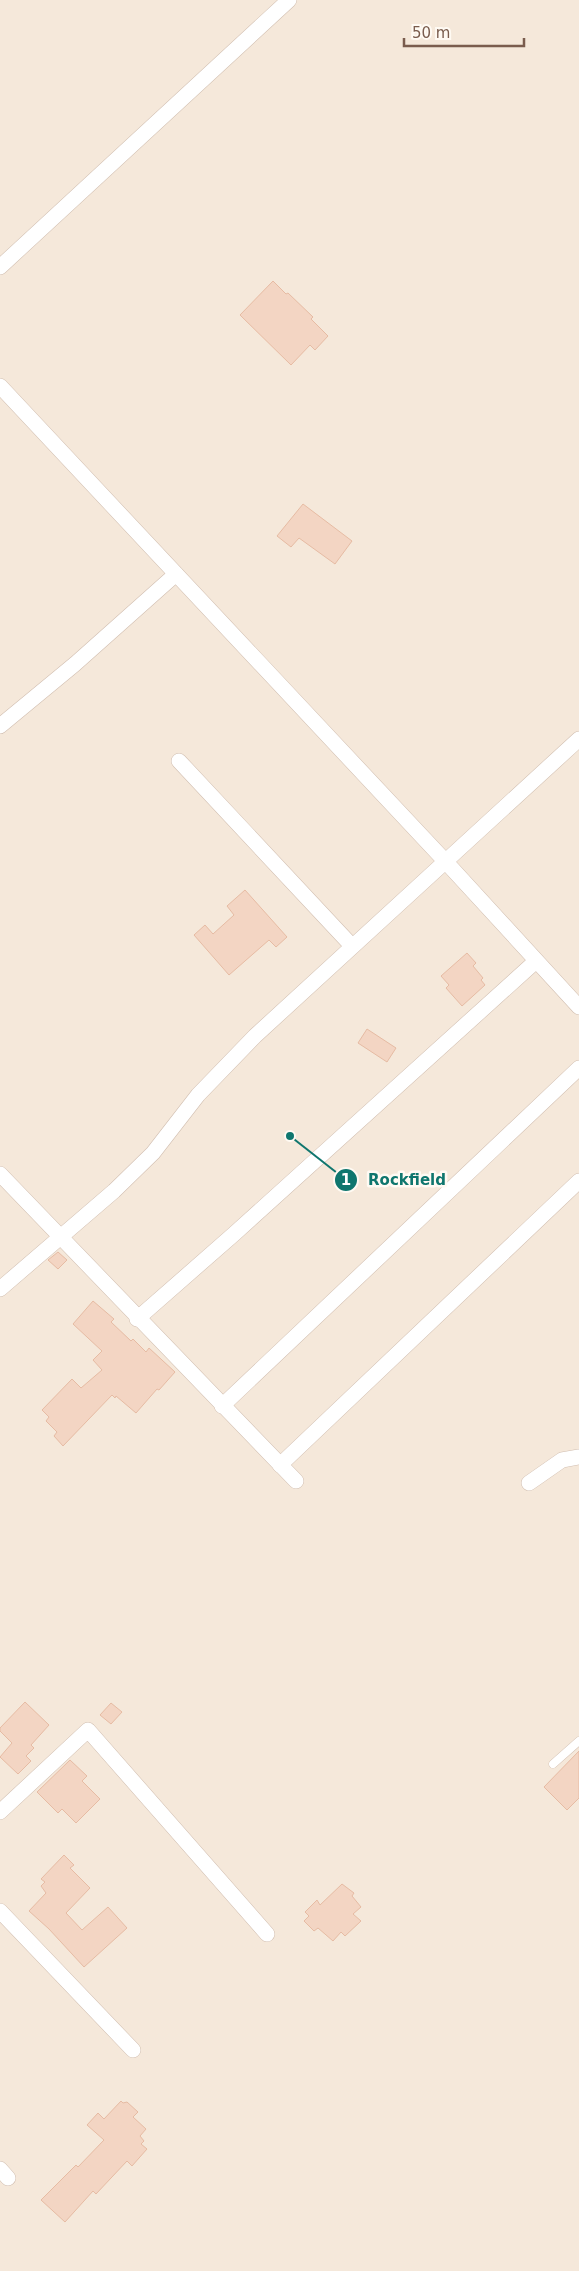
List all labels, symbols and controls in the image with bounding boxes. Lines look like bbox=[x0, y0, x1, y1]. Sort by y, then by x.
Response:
scale bar bbox=[404, 15, 524, 47]
text: 50 m bbox=[412, 24, 450, 42]
callout: Rockfield bbox=[334, 1165, 456, 1195]
text: 1 bbox=[341, 1171, 351, 1189]
text: Rockfield bbox=[368, 1171, 446, 1189]

